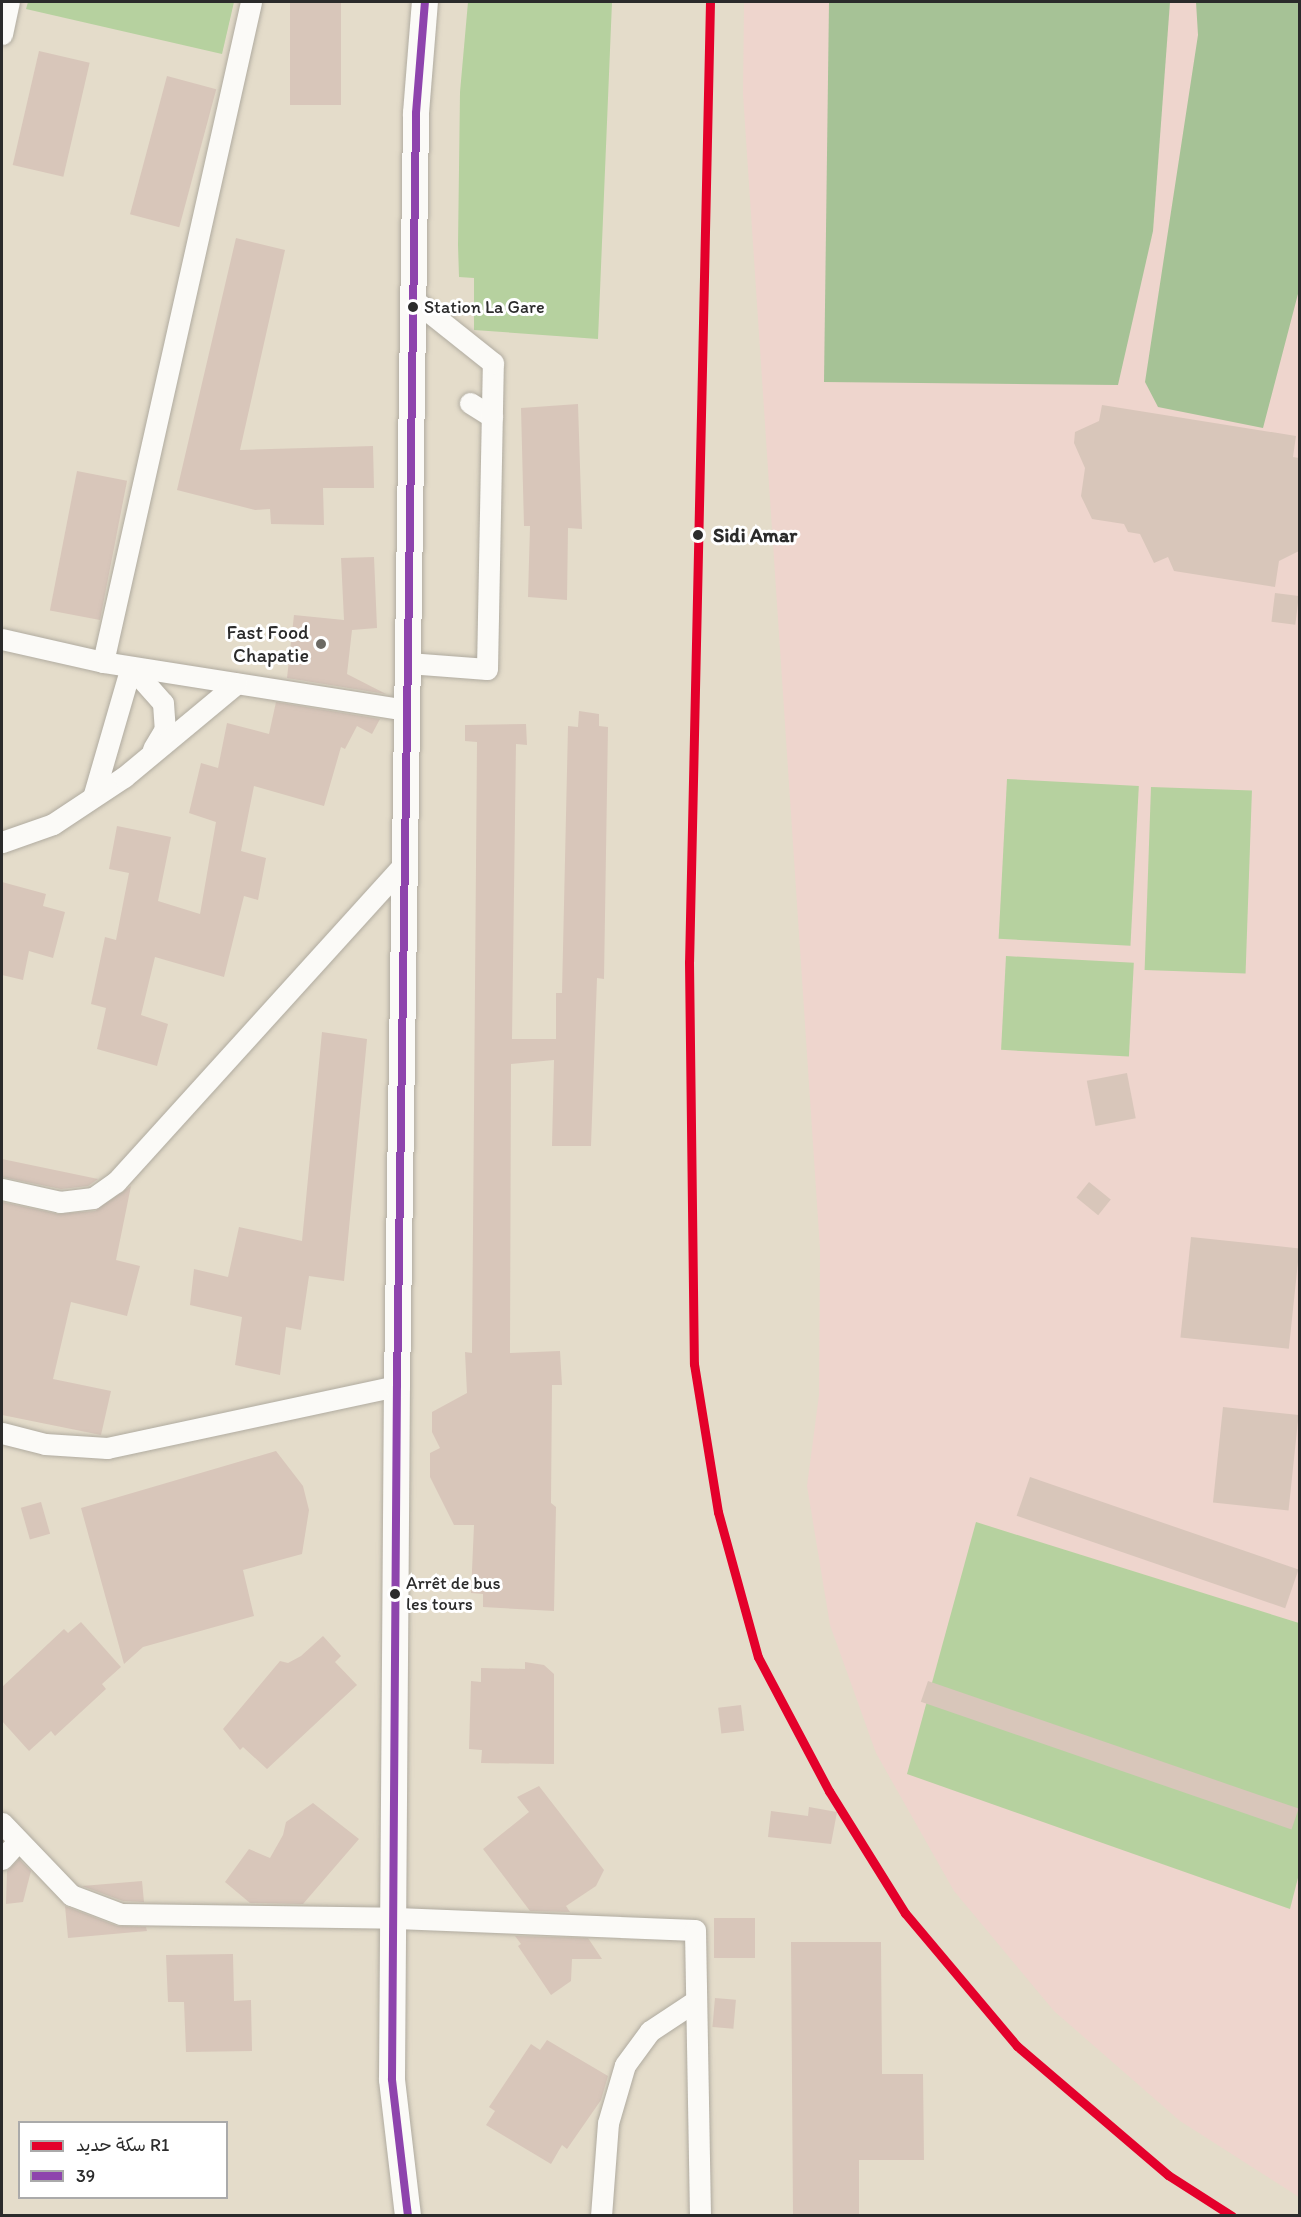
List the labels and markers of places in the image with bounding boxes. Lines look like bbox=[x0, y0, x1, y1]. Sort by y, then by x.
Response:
place label: Station La Gare bbox=[424, 296, 545, 318]
marker: Station La Gare bbox=[407, 301, 419, 313]
place label: Sidi Amar bbox=[713, 523, 798, 547]
marker: Sidi Amar bbox=[688, 525, 708, 545]
place label: Fast Food Chapatie bbox=[227, 620, 309, 667]
marker: Fast Food Chapatie bbox=[314, 637, 328, 651]
place label: Arrêt de bus les tours bbox=[406, 1573, 501, 1616]
marker: Arrêt de bus les tours bbox=[389, 1588, 401, 1600]

